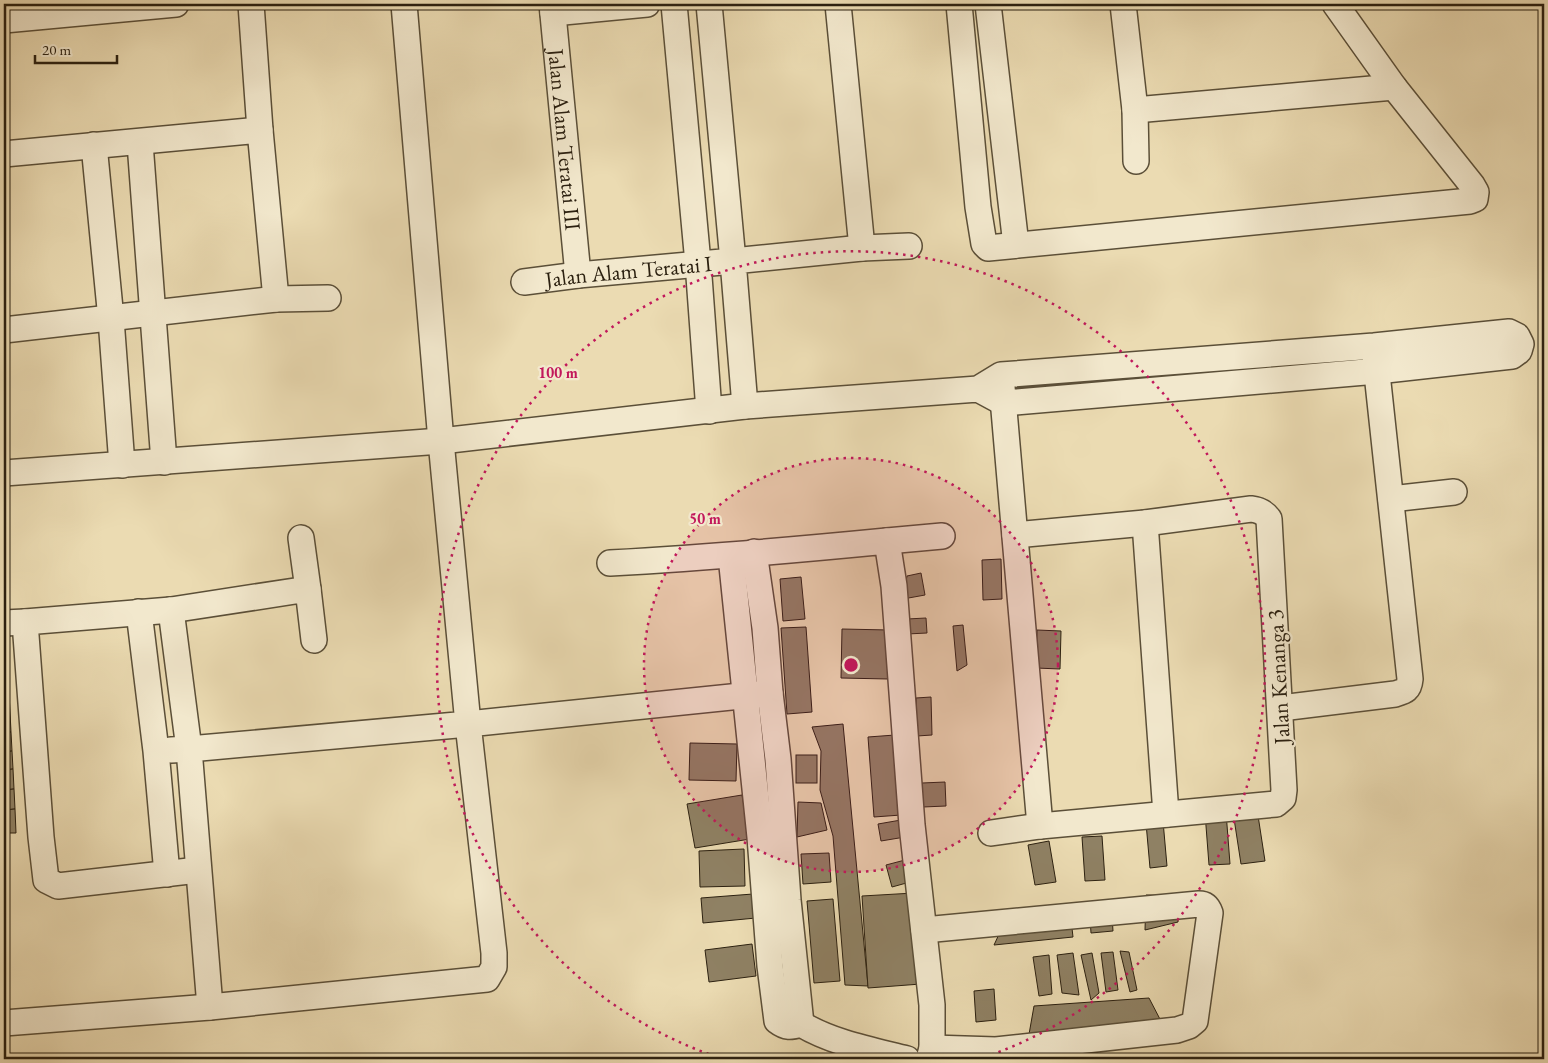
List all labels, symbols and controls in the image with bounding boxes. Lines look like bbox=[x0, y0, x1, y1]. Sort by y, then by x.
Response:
scale bar bbox=[35, 32, 118, 64]
text: 20 m bbox=[42, 40, 71, 59]
street label: Jalan Alam Teratai III bbox=[541, 45, 588, 232]
street label: Jalan Alam Teratai I bbox=[541, 249, 714, 294]
text: 100 m bbox=[538, 363, 578, 382]
text: 50 m bbox=[689, 509, 721, 528]
street label: Jalan Kenanga 3 bbox=[1260, 609, 1297, 747]
centre of rings bbox=[842, 656, 860, 674]

